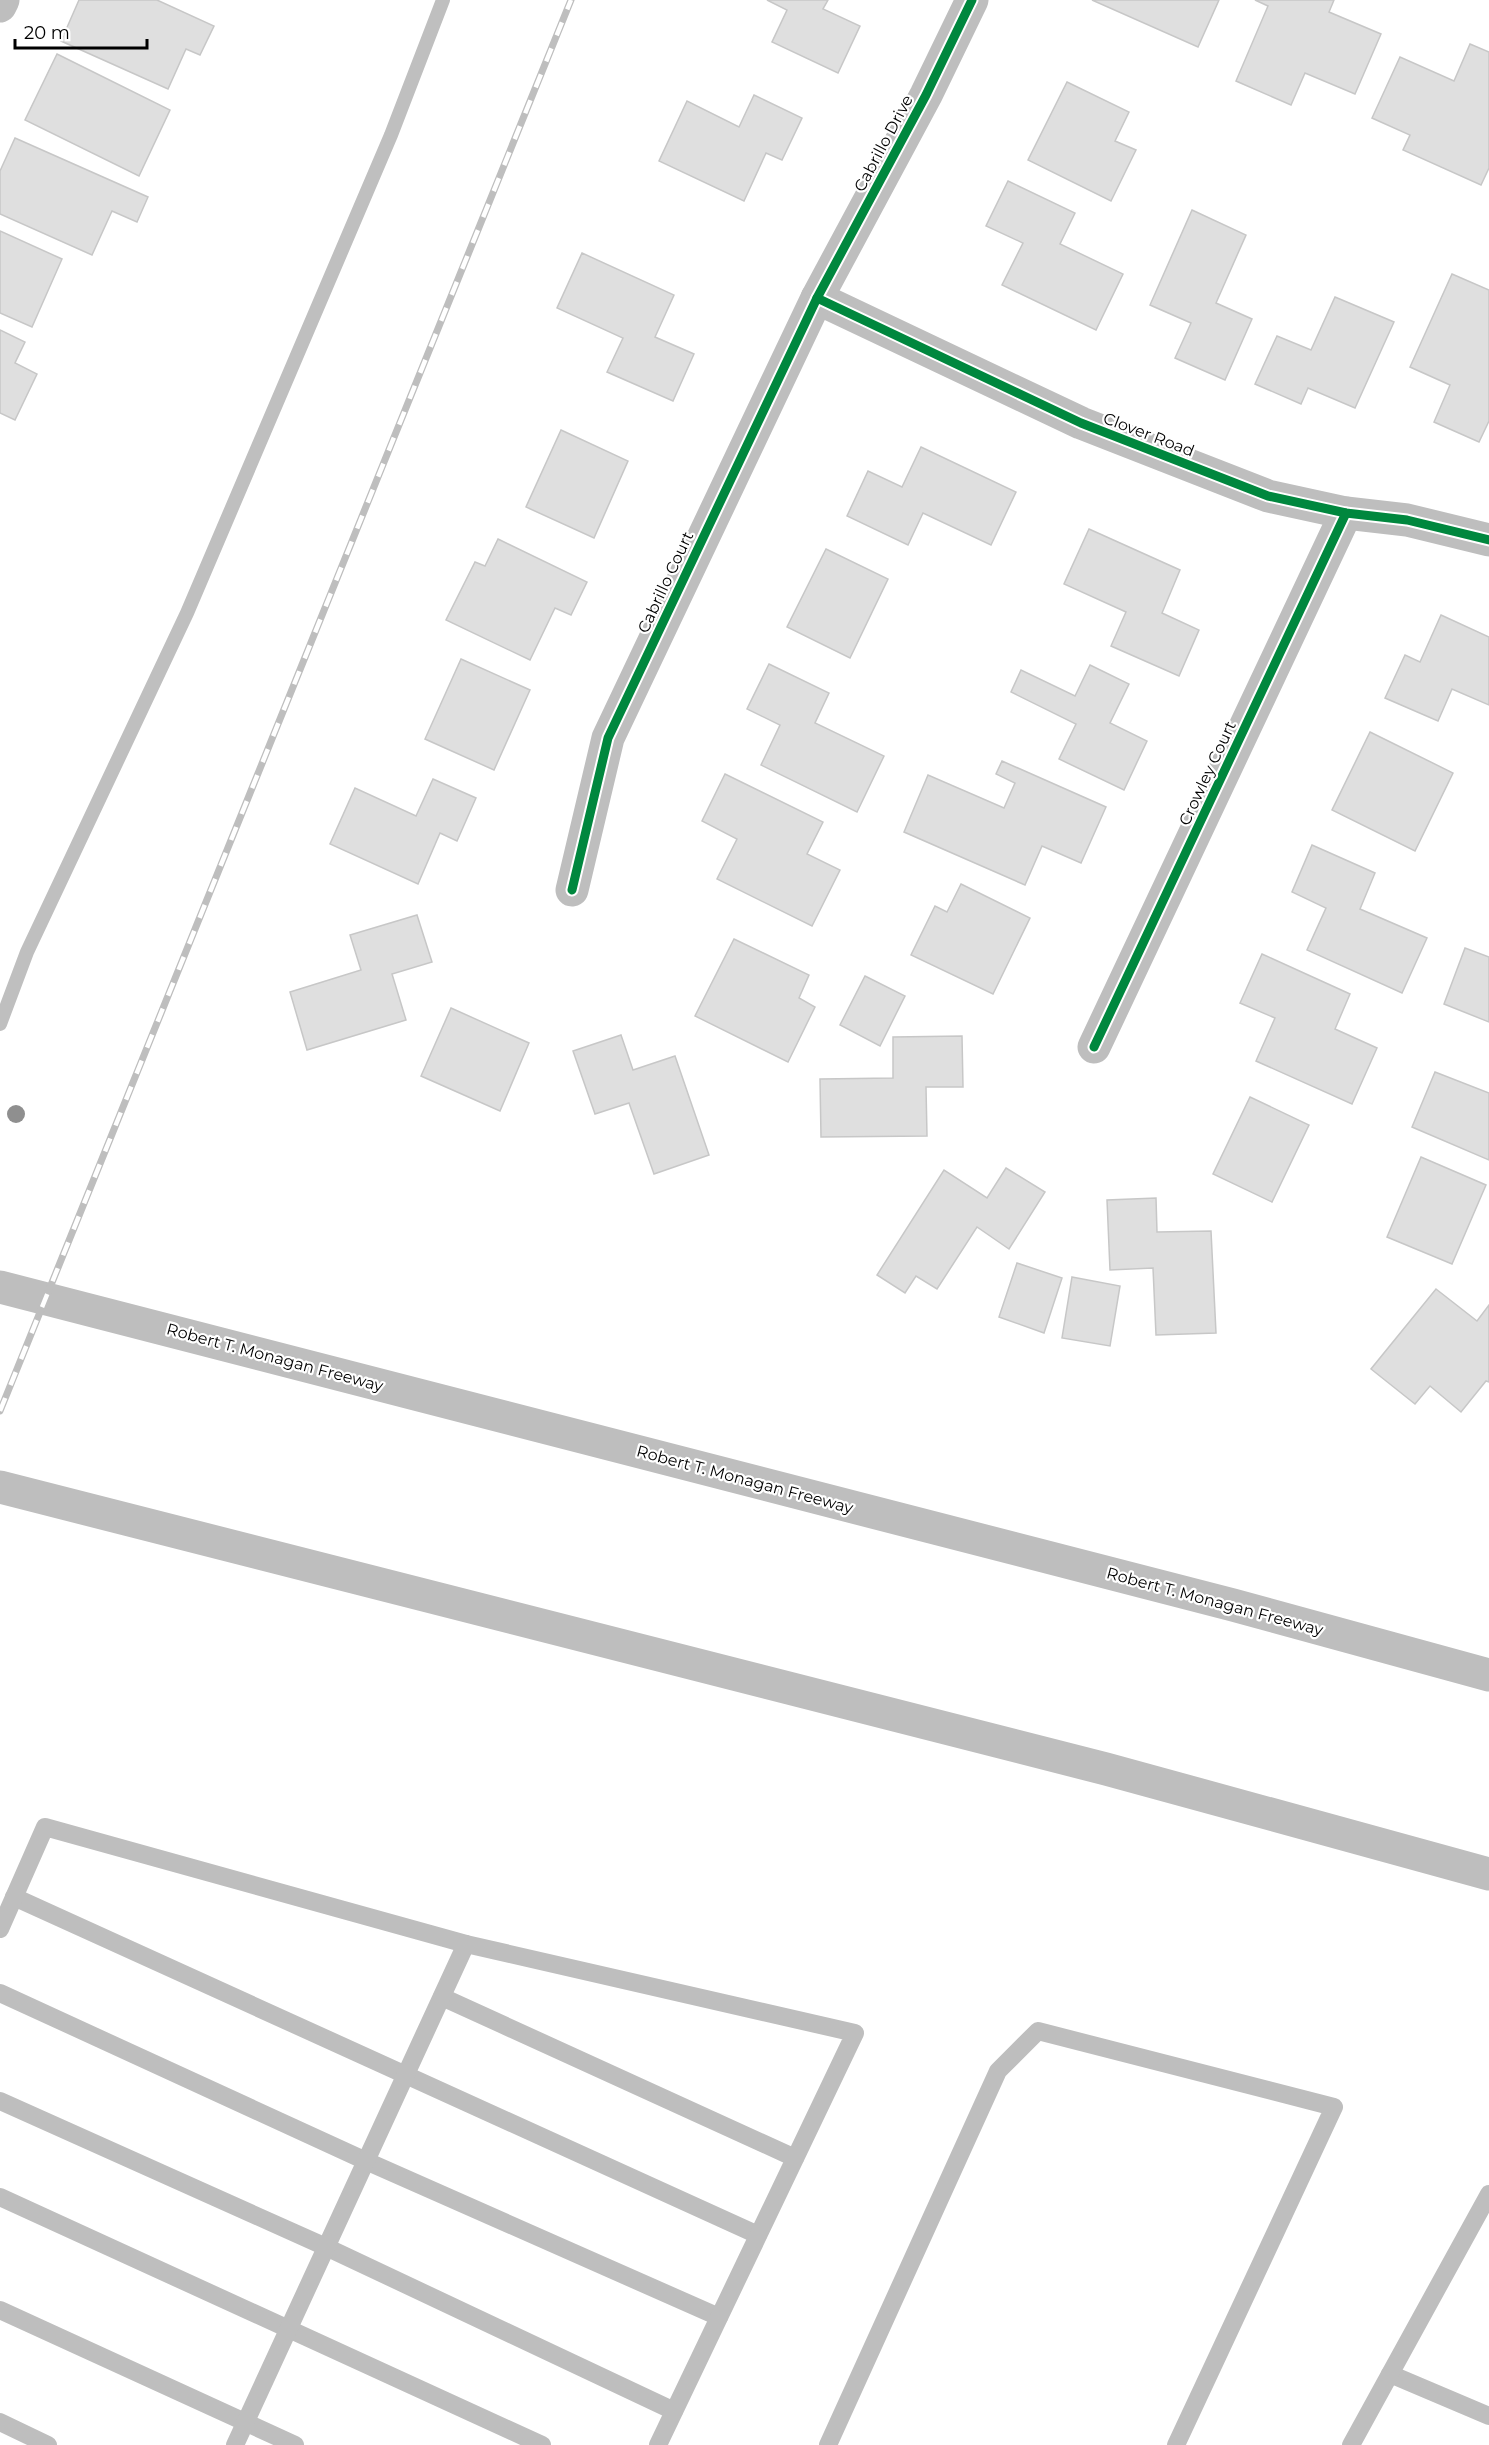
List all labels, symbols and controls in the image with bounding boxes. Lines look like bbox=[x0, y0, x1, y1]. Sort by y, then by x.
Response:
scale bar bbox=[15, 12, 147, 50]
text: 20 m bbox=[24, 22, 70, 44]
street label: Cabrillo Drive bbox=[850, 92, 917, 195]
street label: Clover Road bbox=[1101, 408, 1197, 461]
street label: Cabrillo Court bbox=[634, 528, 697, 636]
street label: Crowley Court bbox=[1175, 718, 1240, 828]
street label: Robert T. Monagan Freeway bbox=[164, 1319, 386, 1396]
street label: Robert T. Monagan Freeway bbox=[634, 1441, 856, 1518]
street label: Robert T. Monagan Freeway bbox=[1104, 1563, 1326, 1640]

